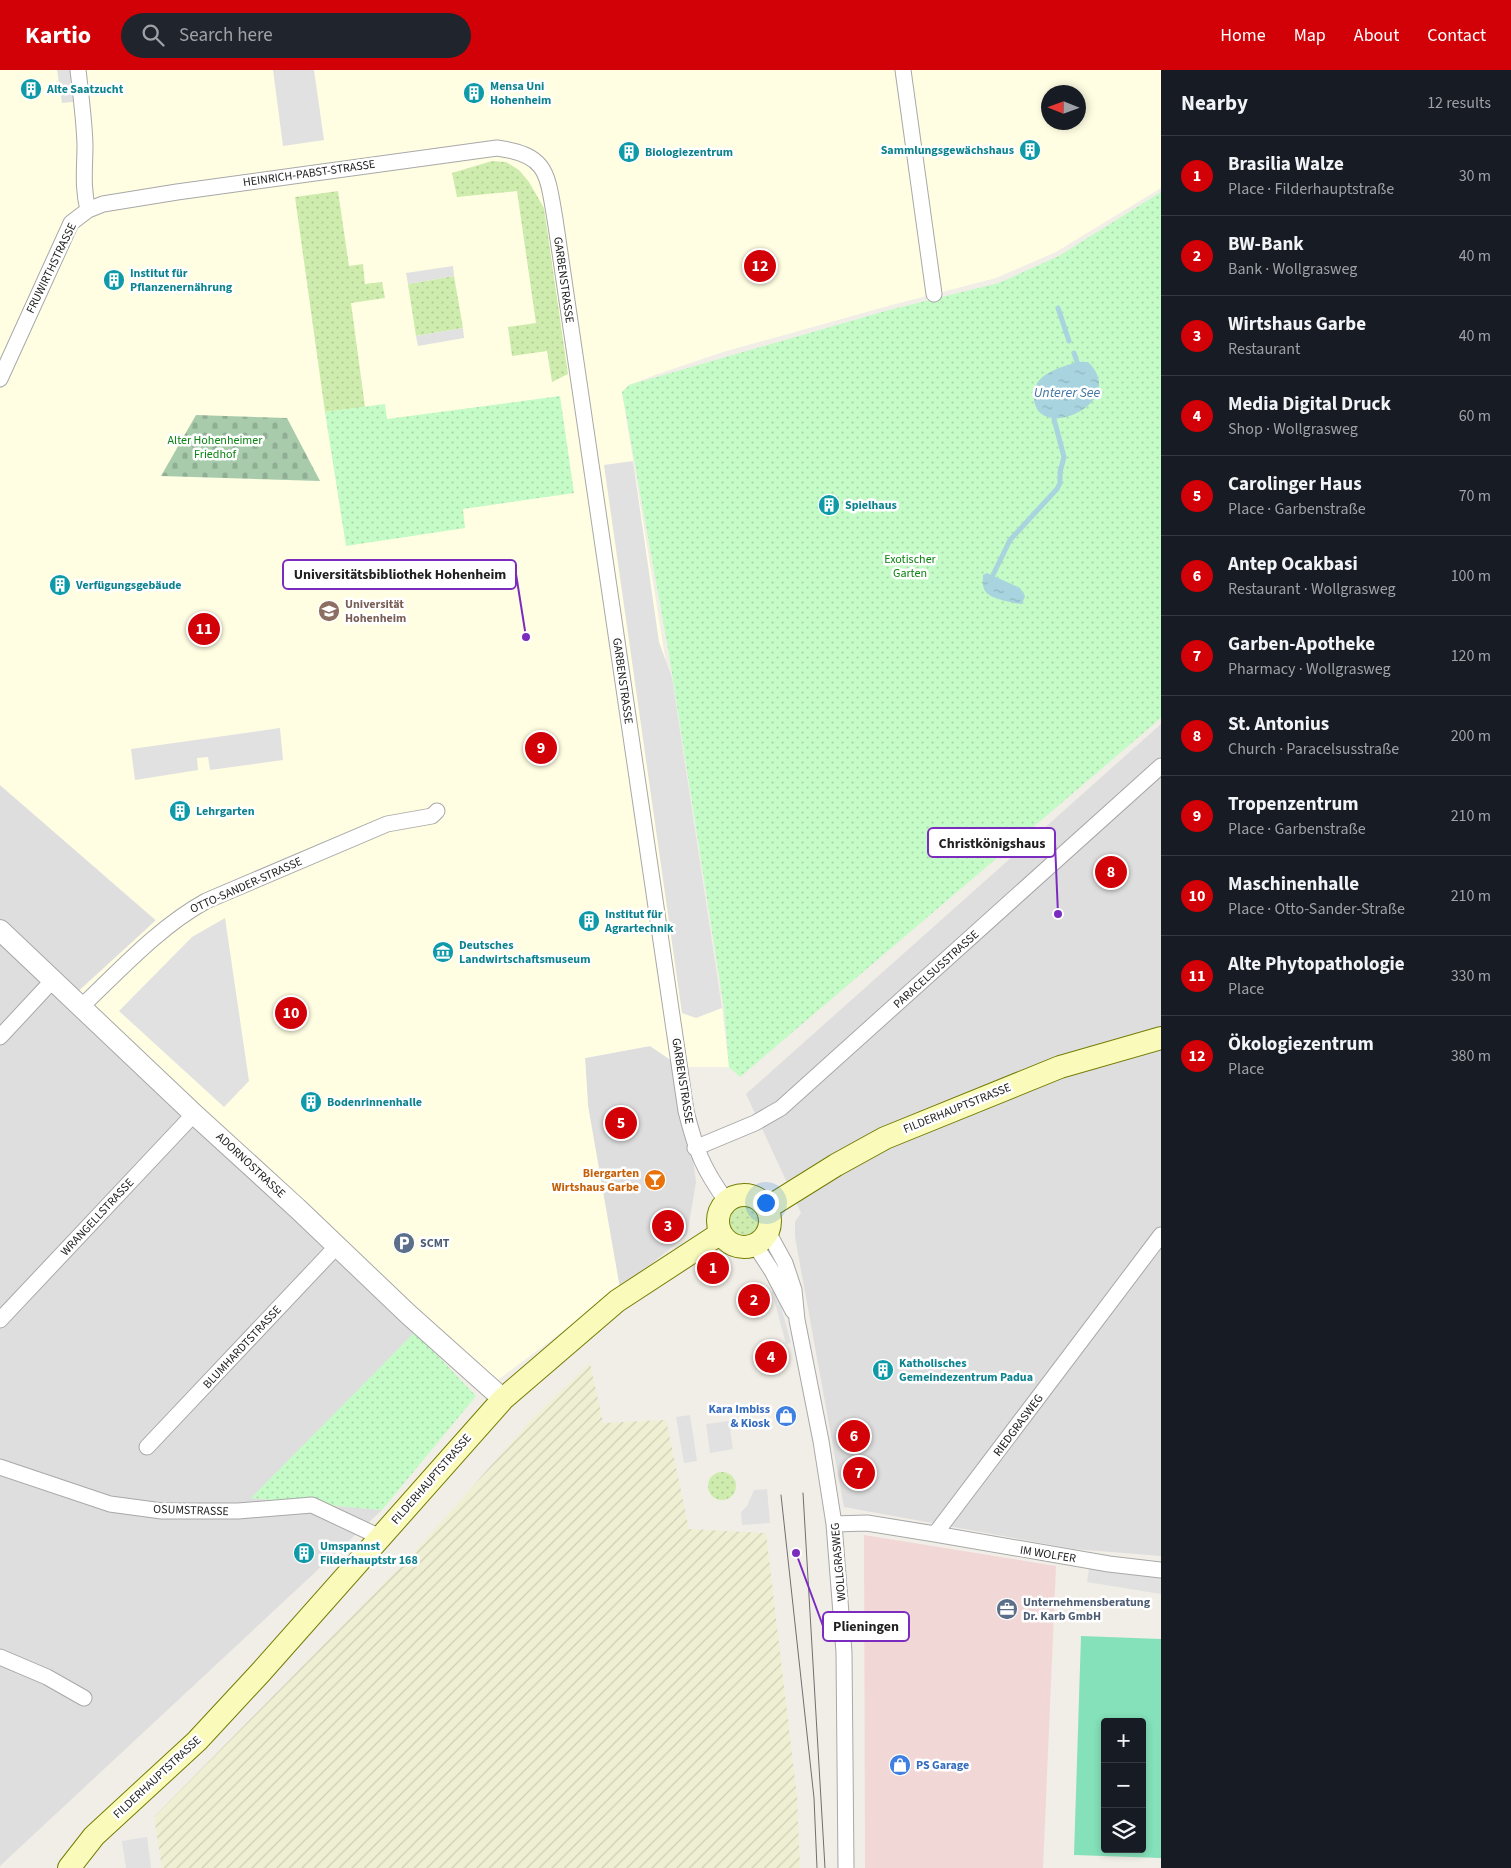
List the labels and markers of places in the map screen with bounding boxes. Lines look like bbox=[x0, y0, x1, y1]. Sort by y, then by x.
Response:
building icon: Alte Saatzucht bbox=[19, 77, 43, 101]
place label: Mensa Uni Hohenheim bbox=[490, 78, 551, 109]
place label: Alte Saatzucht bbox=[46, 81, 124, 98]
building icon: Mensa Uni Hohenheim bbox=[462, 81, 486, 105]
building icon: Sammlungsgewächshaus bbox=[1018, 138, 1042, 162]
building icon: Biologiezentrum bbox=[617, 140, 641, 164]
place label: Sammlungsgewächshaus bbox=[881, 142, 1014, 159]
place label: Biologiezentrum bbox=[645, 144, 733, 161]
pin: 12 bbox=[744, 247, 776, 285]
place label: Institut für Pflanzenernährung bbox=[130, 265, 233, 296]
building icon: Institut für Pflanzenernährung bbox=[102, 268, 126, 292]
building icon: Spielhaus bbox=[817, 493, 841, 517]
place label: Spielhaus bbox=[845, 497, 897, 514]
callout: Universitätsbibliothek Hohenheim bbox=[283, 560, 516, 589]
building icon: Verfügungsgebäude bbox=[48, 573, 72, 597]
place label: Verfügungsgebäude bbox=[75, 577, 182, 594]
place label: Universität Hohenheim bbox=[345, 596, 406, 627]
school or university icon: Universität Hohenheim bbox=[317, 599, 341, 623]
pin: 11 bbox=[188, 610, 220, 648]
pin: 9 bbox=[525, 729, 557, 767]
building icon: Lehrgarten bbox=[168, 799, 192, 823]
place label: Lehrgarten bbox=[196, 803, 255, 820]
callout: Christkönigshaus bbox=[928, 828, 1055, 857]
pin: 8 bbox=[1095, 853, 1127, 891]
place label: Institut für Agrartechnik bbox=[604, 906, 674, 937]
building icon: Institut für Agrartechnik bbox=[577, 909, 601, 933]
place label: Deutsches Landwirtschaftsmuseum bbox=[459, 937, 590, 968]
museum icon: Deutsches Landwirtschaftsmuseum bbox=[431, 940, 455, 964]
pin: 10 bbox=[275, 994, 307, 1032]
building icon: Bodenrinnenhalle bbox=[299, 1090, 323, 1114]
place label: Bodenrinnenhalle bbox=[327, 1094, 422, 1111]
pin: 5 bbox=[605, 1104, 637, 1142]
place label: Biergarten Wirtshaus Garbe bbox=[552, 1165, 639, 1196]
bar icon: Biergarten Wirtshaus Garbe bbox=[643, 1168, 667, 1192]
pin: 3 bbox=[652, 1207, 684, 1245]
parking icon: SCMT bbox=[392, 1231, 416, 1255]
place label: SCMT bbox=[420, 1235, 450, 1252]
pin: 1 bbox=[697, 1249, 729, 1287]
pin: 2 bbox=[738, 1281, 770, 1319]
pin: 4 bbox=[755, 1338, 787, 1376]
place label: Katholisches Gemeindezentrum Padua bbox=[899, 1355, 1033, 1386]
building icon: Katholisches Gemeindezentrum Padua bbox=[871, 1358, 895, 1382]
place label: Kara Imbiss & Kiosk bbox=[708, 1401, 770, 1432]
shop icon: Kara Imbiss & Kiosk bbox=[774, 1404, 798, 1428]
pin: 6 bbox=[838, 1417, 870, 1455]
pin: 7 bbox=[843, 1454, 875, 1492]
place label: Umspannst Filderhauptstr 168 bbox=[320, 1538, 418, 1569]
building icon: Umspannst Filderhauptstr 168 bbox=[292, 1541, 316, 1565]
place label: Unternehmensberatung Dr. Karb GmbH bbox=[1023, 1594, 1151, 1625]
office icon: Unternehmensberatung Dr. Karb GmbH bbox=[995, 1597, 1019, 1621]
callout: Plieningen bbox=[823, 1612, 909, 1641]
shop icon: PS Garage bbox=[888, 1753, 912, 1777]
place label: PS Garage bbox=[916, 1757, 969, 1774]

